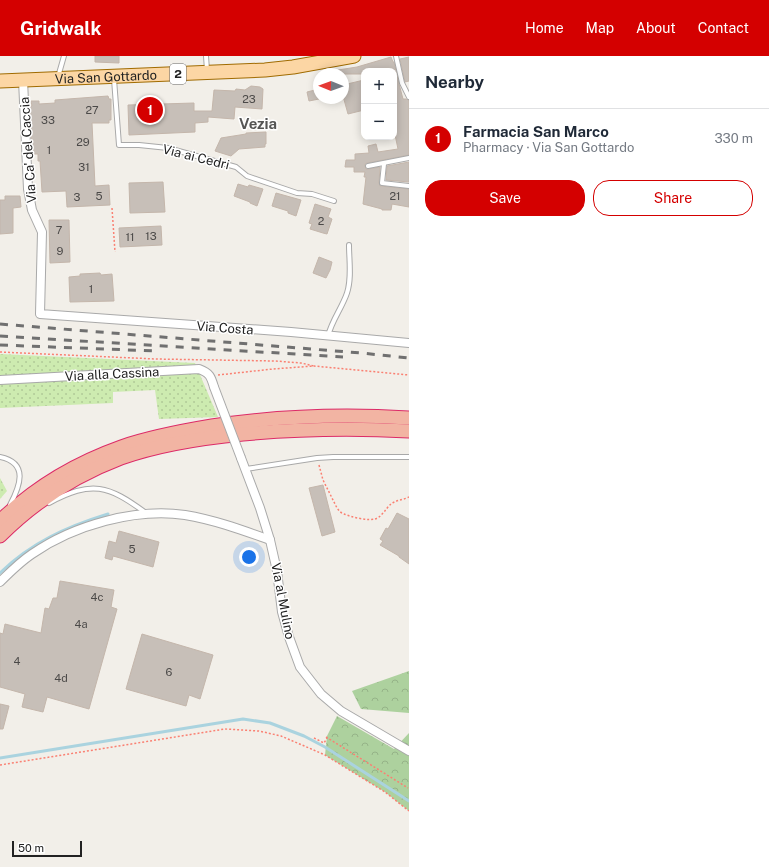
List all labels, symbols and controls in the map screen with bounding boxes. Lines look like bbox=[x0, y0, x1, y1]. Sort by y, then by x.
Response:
text: Gridwalk bbox=[20, 17, 101, 39]
text: Home bbox=[525, 20, 564, 36]
text: Map bbox=[586, 20, 614, 36]
text: About bbox=[636, 20, 676, 36]
text: Contact bbox=[698, 20, 749, 36]
road number: 2 bbox=[170, 64, 186, 84]
street label: Via San Gottardo bbox=[55, 67, 157, 86]
north arrow bbox=[313, 68, 349, 104]
map controls bbox=[361, 68, 397, 140]
button: + bbox=[361, 68, 397, 104]
text: Nearby bbox=[425, 72, 484, 92]
house number: 23 bbox=[242, 93, 256, 105]
pin: 1 bbox=[137, 95, 163, 125]
street label: Via Ca' del Caccia bbox=[17, 96, 39, 204]
house number: 27 bbox=[85, 104, 99, 116]
button: − bbox=[361, 104, 397, 140]
house number: 33 bbox=[41, 114, 55, 126]
district label: Vezia bbox=[239, 115, 277, 132]
text: Farmacia San Marco bbox=[463, 123, 609, 140]
text: 1 bbox=[435, 131, 441, 146]
text: 330 m bbox=[714, 131, 753, 146]
house number: 29 bbox=[76, 136, 90, 148]
text: Pharmacy · Via San Gottardo bbox=[463, 140, 634, 155]
street label: Via ai Cedri bbox=[161, 141, 231, 173]
house number: 1 bbox=[47, 144, 51, 156]
house number: 31 bbox=[78, 161, 90, 173]
button: Save bbox=[425, 180, 585, 216]
button: Share bbox=[593, 180, 753, 216]
house number: 5 bbox=[95, 190, 103, 202]
house number: 21 bbox=[389, 190, 401, 202]
house number: 3 bbox=[74, 191, 81, 203]
house number: 2 bbox=[318, 215, 325, 227]
house number: 7 bbox=[56, 224, 63, 236]
house number: 13 bbox=[145, 230, 157, 242]
house number: 11 bbox=[126, 231, 134, 243]
house number: 9 bbox=[57, 245, 64, 257]
house number: 1 bbox=[89, 283, 93, 295]
street label: Via Costa bbox=[196, 319, 254, 337]
street label: Via alla Cassina bbox=[64, 364, 160, 384]
house number: 5 bbox=[128, 543, 136, 555]
your location bbox=[239, 547, 259, 567]
street label: Via al Mulino bbox=[268, 561, 298, 641]
house number: 4c bbox=[91, 591, 103, 603]
house number: 4a bbox=[75, 618, 88, 630]
house number: 4 bbox=[14, 655, 21, 667]
house number: 6 bbox=[166, 666, 173, 678]
house number: 4d bbox=[54, 672, 68, 684]
scale bar bbox=[12, 839, 82, 858]
text: 50 m bbox=[18, 842, 44, 854]

